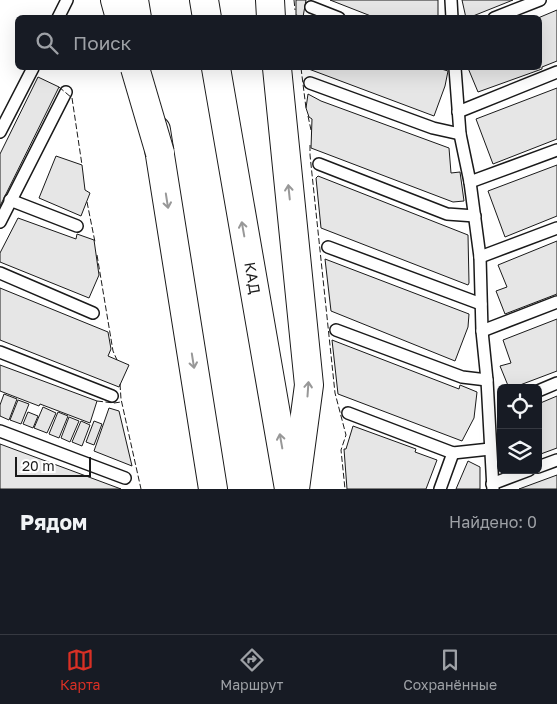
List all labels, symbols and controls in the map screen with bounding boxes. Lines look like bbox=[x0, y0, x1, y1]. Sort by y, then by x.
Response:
search box bbox=[15, 15, 542, 70]
icon: search bbox=[33, 29, 61, 57]
text: Поиск bbox=[73, 31, 132, 54]
one-way arrow bbox=[284, 185, 294, 201]
one-way arrow bbox=[163, 192, 173, 208]
one-way arrow bbox=[238, 222, 248, 238]
street label: КАД bbox=[241, 260, 265, 295]
one-way arrow bbox=[188, 353, 198, 369]
one-way arrow bbox=[303, 381, 313, 397]
map controls bbox=[497, 384, 542, 474]
button: locate bbox=[497, 384, 542, 429]
button: layers bbox=[497, 429, 542, 474]
one-way arrow bbox=[275, 433, 285, 449]
scale bar bbox=[15, 454, 91, 477]
text: 20 m bbox=[22, 457, 55, 474]
text: Рядом bbox=[20, 509, 87, 535]
text: Найдено: 0 bbox=[449, 512, 537, 532]
tab: Карта bbox=[60, 646, 100, 693]
tab: Маршрут bbox=[220, 646, 283, 693]
tab: Сохранённые bbox=[403, 646, 497, 693]

